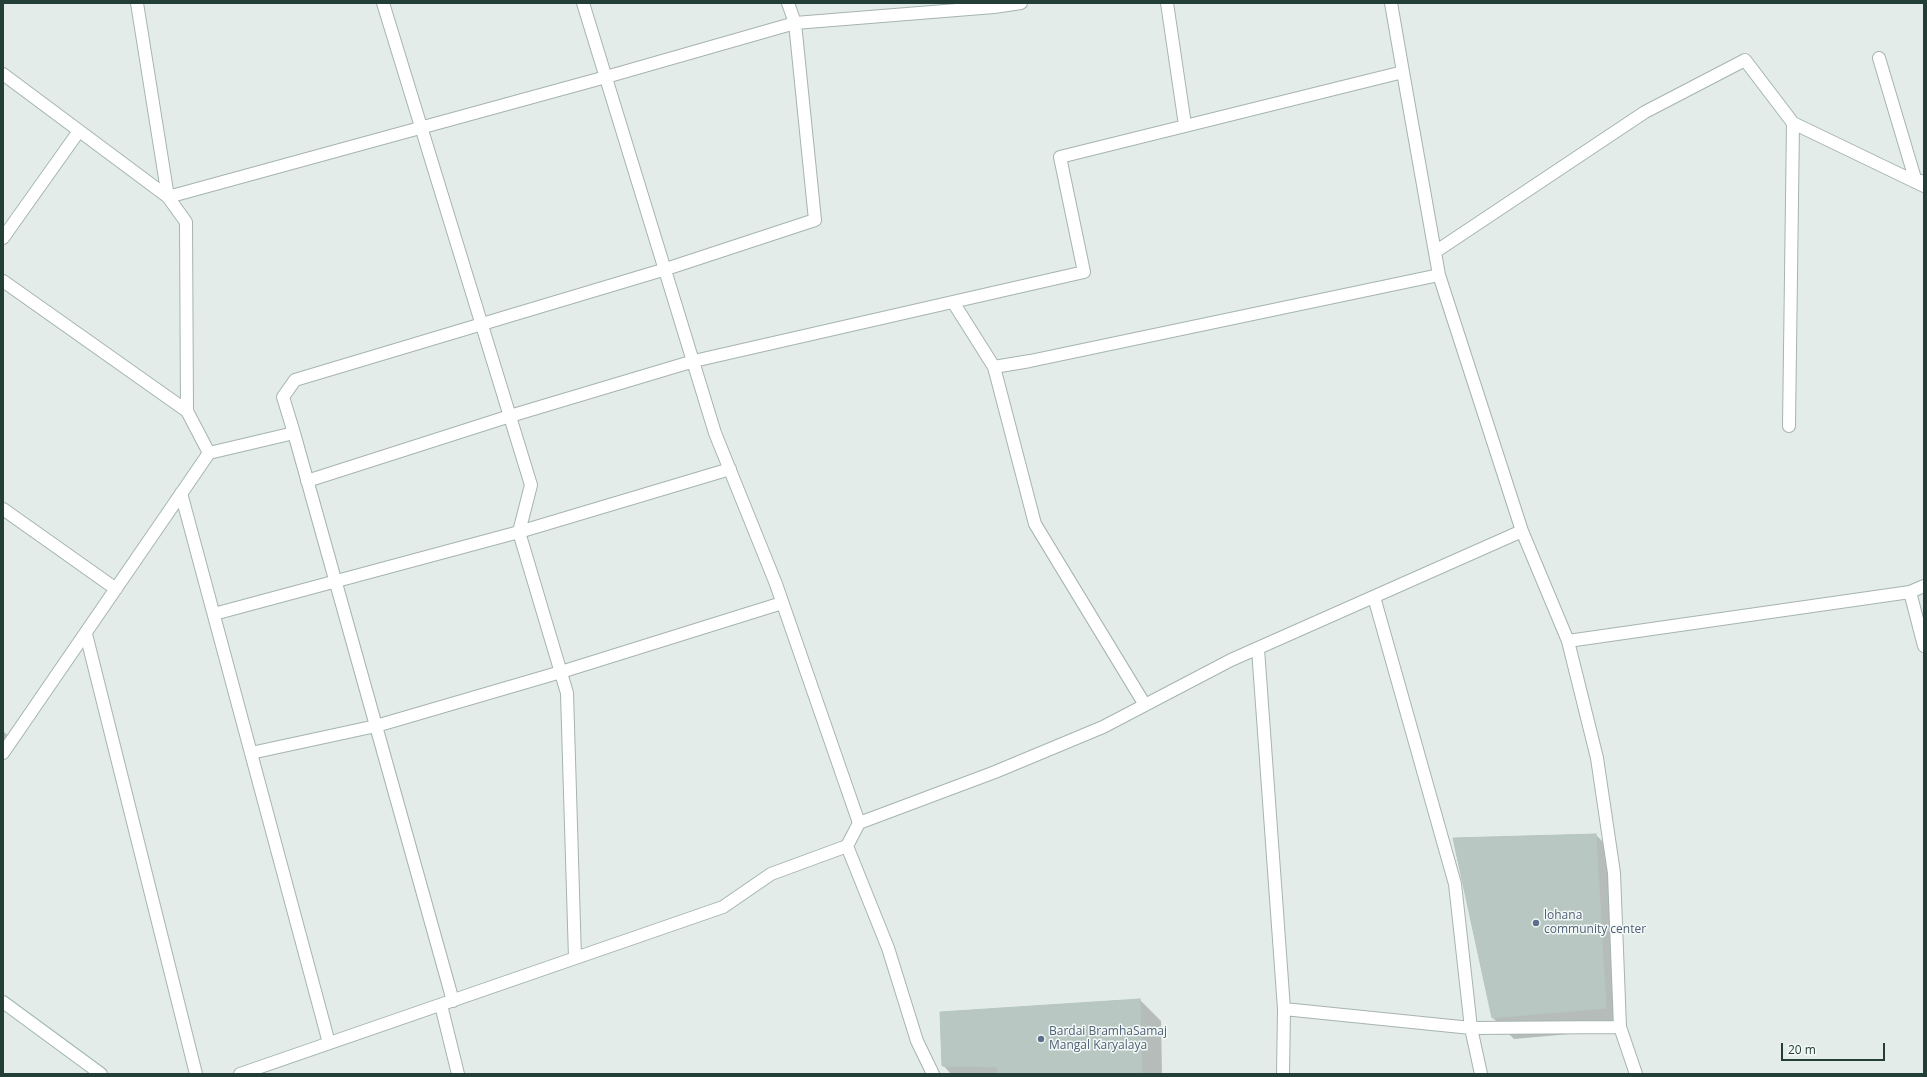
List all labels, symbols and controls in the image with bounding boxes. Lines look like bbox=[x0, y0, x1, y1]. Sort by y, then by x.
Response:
place label: lohana community center bbox=[1544, 909, 1646, 937]
marker: lohana community center bbox=[1531, 918, 1541, 928]
place label: Bardai BramhaSamaj Mangal Karyalaya bbox=[1049, 1025, 1167, 1053]
marker: Bardai BramhaSamaj Mangal Karyalaya bbox=[1036, 1034, 1046, 1044]
scale bar bbox=[1783, 1035, 1887, 1061]
text: 20 m bbox=[1788, 1041, 1816, 1058]

